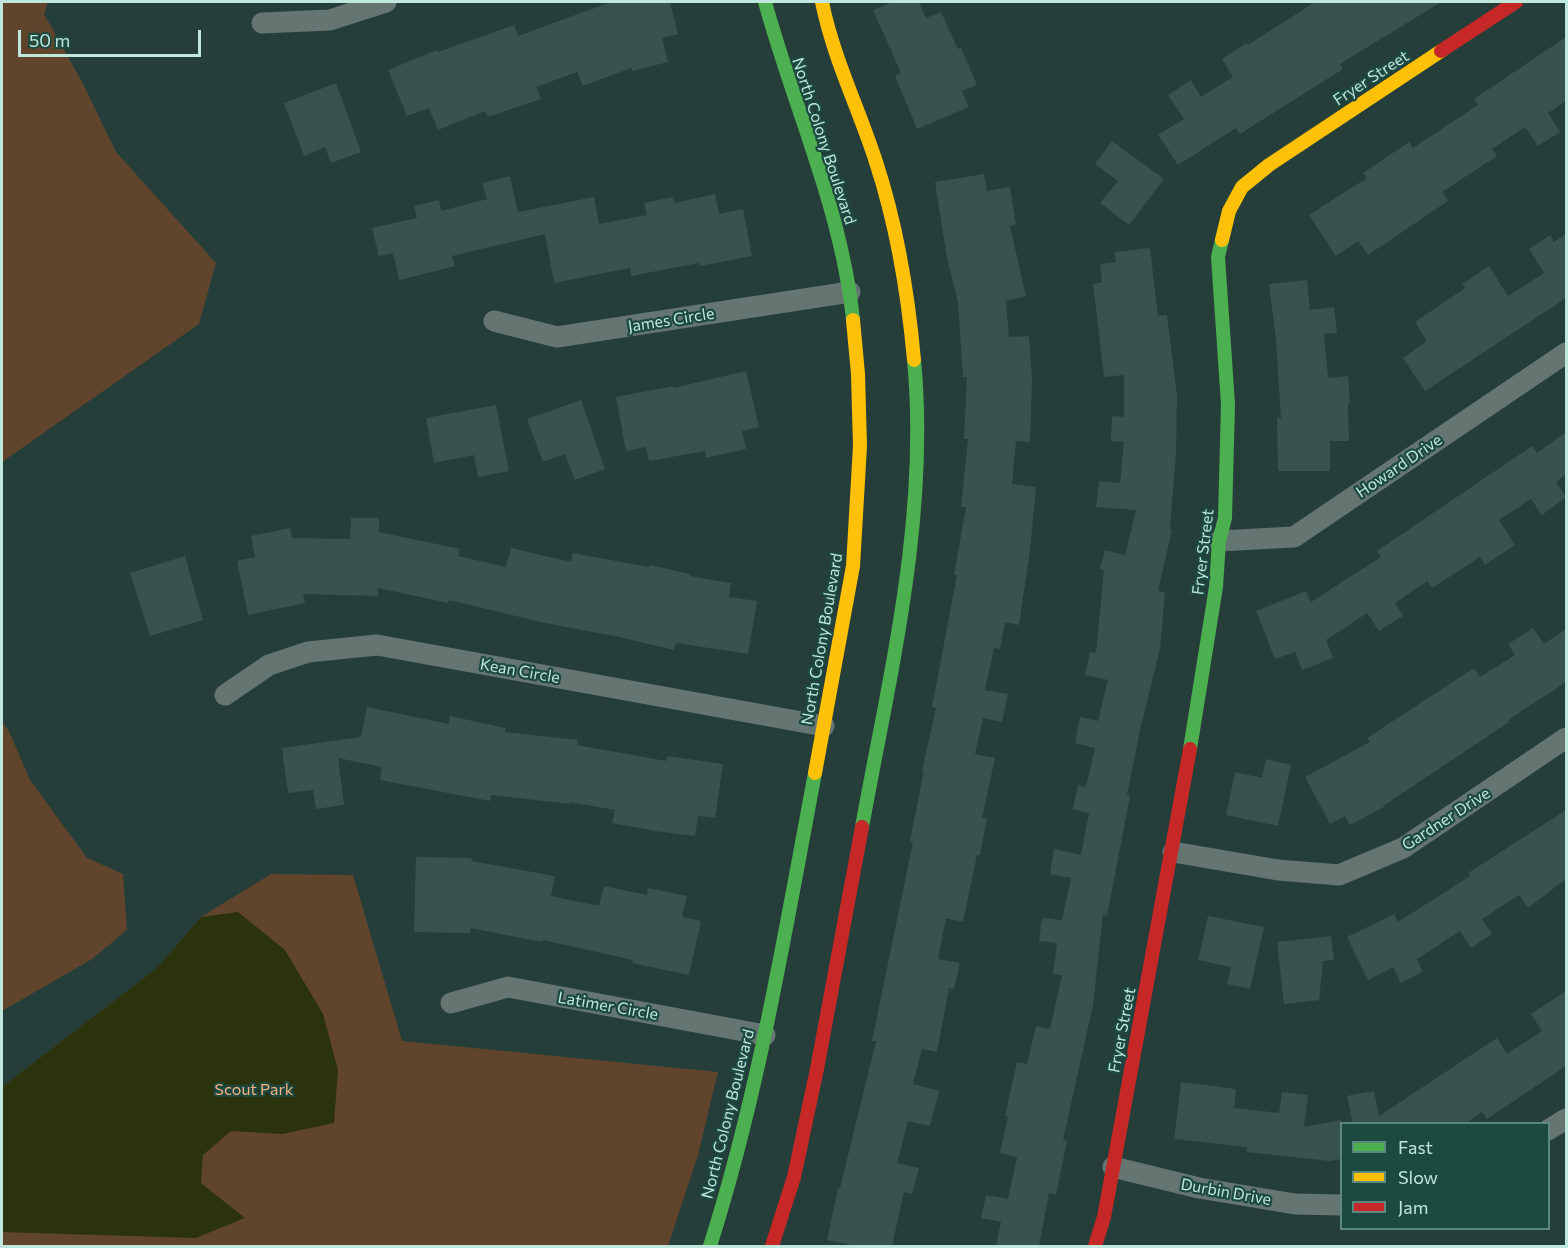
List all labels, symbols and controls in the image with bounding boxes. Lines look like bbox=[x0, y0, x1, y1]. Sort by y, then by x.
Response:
scale bar bbox=[21, 18, 204, 56]
text: 50 m bbox=[29, 29, 70, 51]
street label: Fryer Street bbox=[1330, 46, 1412, 110]
street label: North Colony Boulevard bbox=[788, 55, 860, 227]
street label: James Circle bbox=[626, 304, 716, 336]
street label: Howard Drive bbox=[1352, 430, 1446, 502]
street label: Fryer Street bbox=[1188, 508, 1218, 596]
street label: North Colony Boulevard bbox=[797, 552, 847, 726]
street label: Kean Circle bbox=[479, 655, 561, 687]
street label: Gardner Drive bbox=[1398, 783, 1494, 855]
street label: Fryer Street bbox=[1104, 986, 1140, 1074]
street label: Latimer Circle bbox=[556, 988, 660, 1024]
street label: North Colony Boulevard bbox=[698, 1027, 758, 1201]
park label: Scout Park bbox=[215, 1080, 293, 1100]
legend bbox=[1340, 1122, 1550, 1230]
text: Fast bbox=[1398, 1136, 1433, 1158]
text: Slow bbox=[1398, 1166, 1438, 1188]
street label: Durbin Drive bbox=[1179, 1175, 1273, 1209]
text: Jam bbox=[1398, 1196, 1428, 1218]

